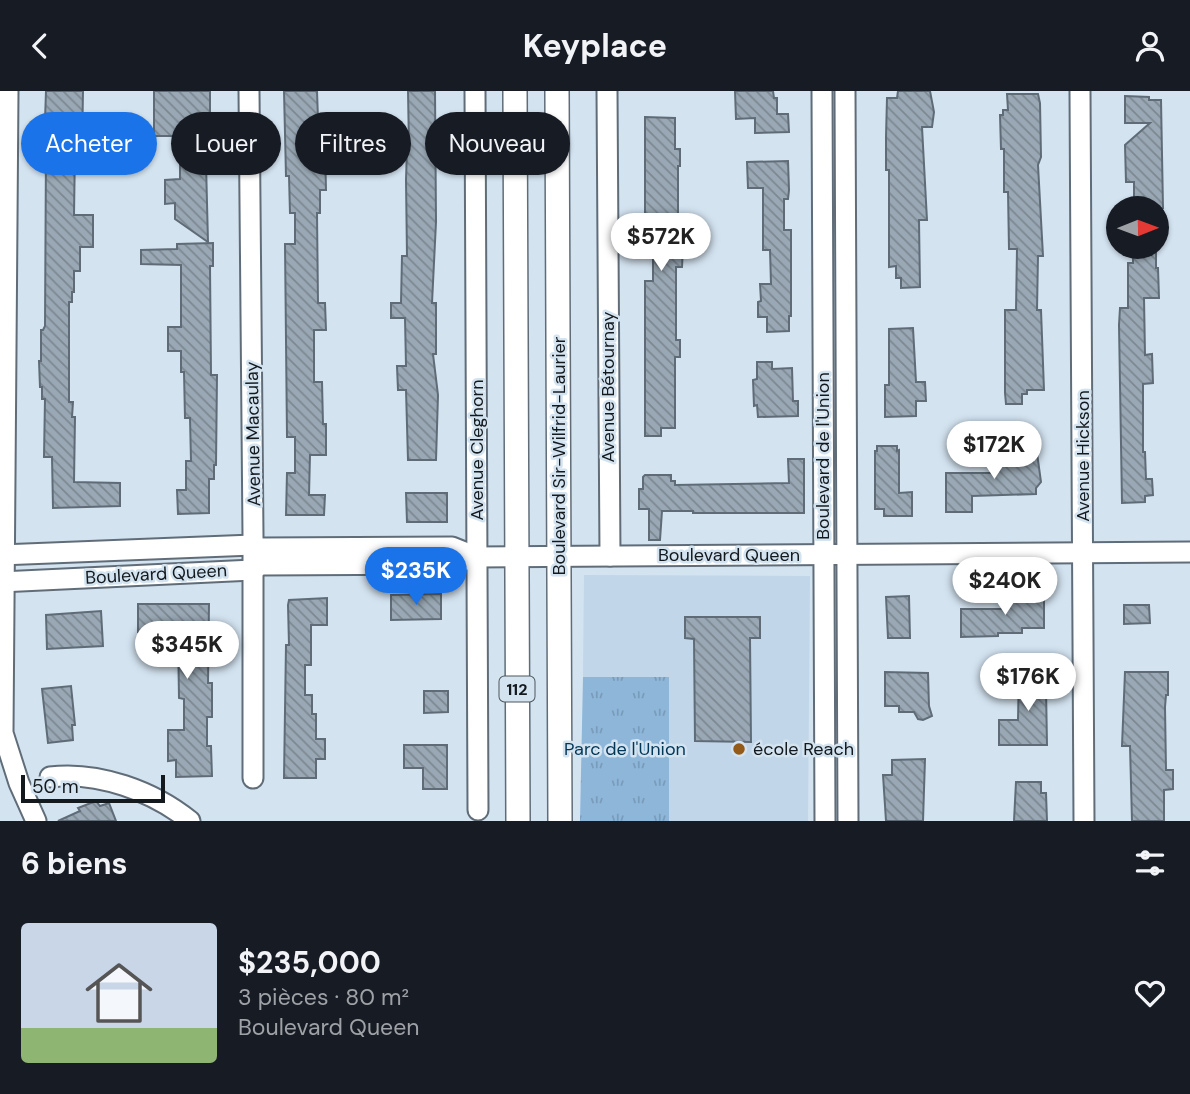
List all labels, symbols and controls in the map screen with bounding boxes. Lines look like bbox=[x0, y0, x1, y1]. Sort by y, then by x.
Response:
text: Keyplace bbox=[523, 25, 667, 67]
icon: back bbox=[21, 27, 59, 65]
icon: person bbox=[1131, 27, 1169, 65]
chip: Acheter bbox=[21, 112, 157, 175]
chip: Louer bbox=[171, 112, 281, 175]
chip: Filtres bbox=[295, 112, 411, 175]
chip: Nouveau bbox=[425, 112, 570, 175]
north arrow bbox=[1106, 196, 1169, 259]
map controls bbox=[1106, 196, 1169, 259]
pin: $572K bbox=[612, 213, 710, 273]
text: $572K bbox=[627, 221, 695, 251]
street label: Avenue Bétournay bbox=[596, 311, 620, 463]
street label: Boulevard Sir-Wilfrid-Laurier bbox=[547, 336, 571, 575]
street label: Avenue Macaulay bbox=[240, 361, 266, 507]
street label: Boulevard de l'Union bbox=[811, 372, 835, 540]
street label: Avenue Cleghorn bbox=[465, 379, 489, 521]
street label: Avenue Hickson bbox=[1071, 390, 1095, 522]
pin: $172K bbox=[945, 421, 1043, 481]
text: $172K bbox=[963, 429, 1025, 459]
street label: Boulevard Queen bbox=[658, 543, 800, 567]
pin: $235K bbox=[367, 547, 465, 607]
text: $235K bbox=[381, 555, 451, 585]
pin: $240K bbox=[956, 557, 1054, 617]
street label: Boulevard Queen bbox=[84, 558, 228, 590]
text: $240K bbox=[968, 565, 1042, 595]
pin: $345K bbox=[138, 621, 236, 681]
text: $345K bbox=[151, 629, 223, 659]
pin: $176K bbox=[979, 653, 1077, 713]
text: $176K bbox=[996, 661, 1060, 691]
road number: 112 bbox=[500, 677, 534, 701]
park label: Parc de l'Union bbox=[564, 737, 686, 761]
place label: école Reach bbox=[753, 737, 854, 761]
marker: école Reach bbox=[731, 741, 747, 757]
scale bar bbox=[21, 772, 164, 804]
text: 50 m bbox=[32, 774, 79, 799]
text: 6 biens bbox=[21, 844, 127, 883]
icon: filters bbox=[1131, 844, 1169, 882]
text: $235,000 bbox=[238, 943, 381, 982]
icon: home bbox=[77, 951, 161, 1035]
icon: heart bbox=[1131, 974, 1169, 1012]
text: 3 pièces · 80 m² bbox=[238, 982, 409, 1012]
text: Boulevard Queen bbox=[238, 1012, 419, 1042]

